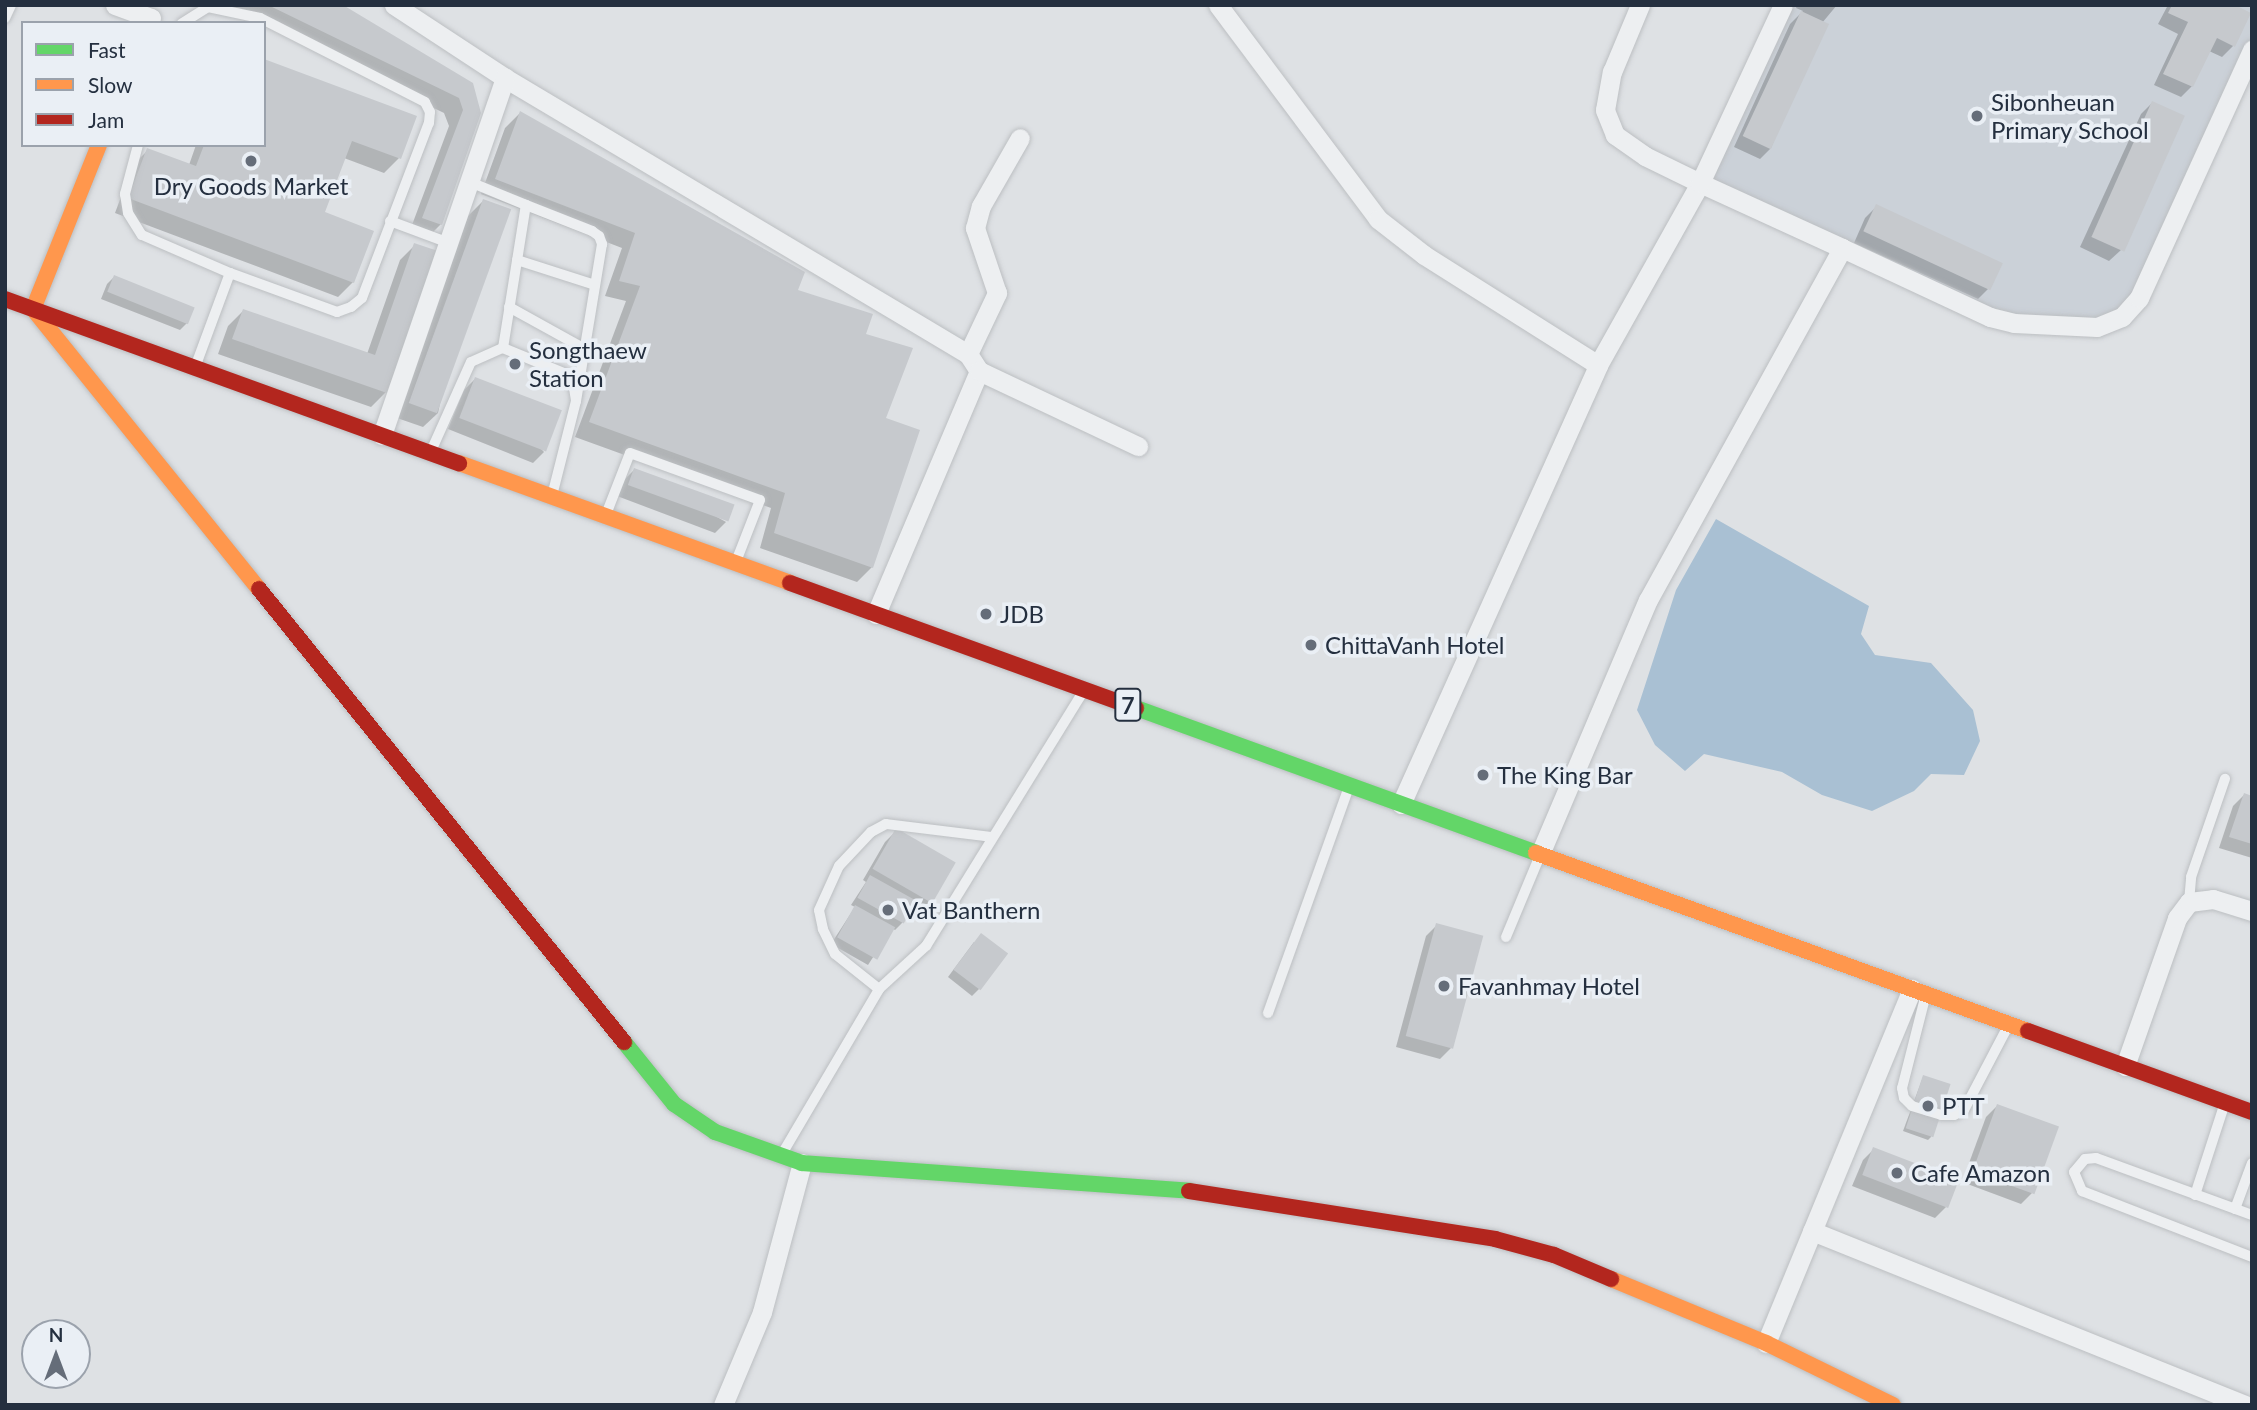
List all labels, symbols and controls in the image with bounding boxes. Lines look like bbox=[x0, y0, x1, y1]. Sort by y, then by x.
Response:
legend bbox=[21, 21, 266, 147]
text: Fast bbox=[88, 37, 125, 62]
text: Slow bbox=[88, 72, 132, 97]
place label: Sibonheuan Primary School bbox=[1991, 88, 2149, 144]
text: Jam bbox=[88, 107, 124, 132]
marker: Sibonheuan Primary School bbox=[1969, 108, 1985, 124]
marker: Dry Goods Market bbox=[243, 153, 259, 169]
place label: Dry Goods Market bbox=[153, 172, 349, 200]
place label: Songthaew Station bbox=[529, 336, 647, 392]
marker: Songthaew Station bbox=[507, 356, 523, 372]
place label: JDB bbox=[1000, 600, 1044, 628]
marker: JDB bbox=[978, 606, 994, 622]
place label: ChittaVanh Hotel bbox=[1325, 631, 1504, 659]
marker: ChittaVanh Hotel bbox=[1303, 637, 1319, 653]
road number: 7 bbox=[1114, 685, 1142, 724]
place label: The King Bar bbox=[1497, 761, 1633, 789]
marker: The King Bar bbox=[1475, 767, 1491, 783]
place label: Vat Banthern bbox=[902, 896, 1040, 924]
marker: Vat Banthern bbox=[880, 902, 896, 918]
place label: Favanhmay Hotel bbox=[1458, 972, 1640, 1000]
marker: Favanhmay Hotel bbox=[1436, 978, 1452, 994]
place label: PTT bbox=[1942, 1092, 1985, 1120]
marker: PTT bbox=[1920, 1098, 1936, 1114]
place label: Cafe Amazon bbox=[1911, 1159, 2051, 1187]
marker: Cafe Amazon bbox=[1889, 1165, 1905, 1181]
north arrow bbox=[21, 1319, 91, 1389]
text: N bbox=[49, 1323, 63, 1346]

